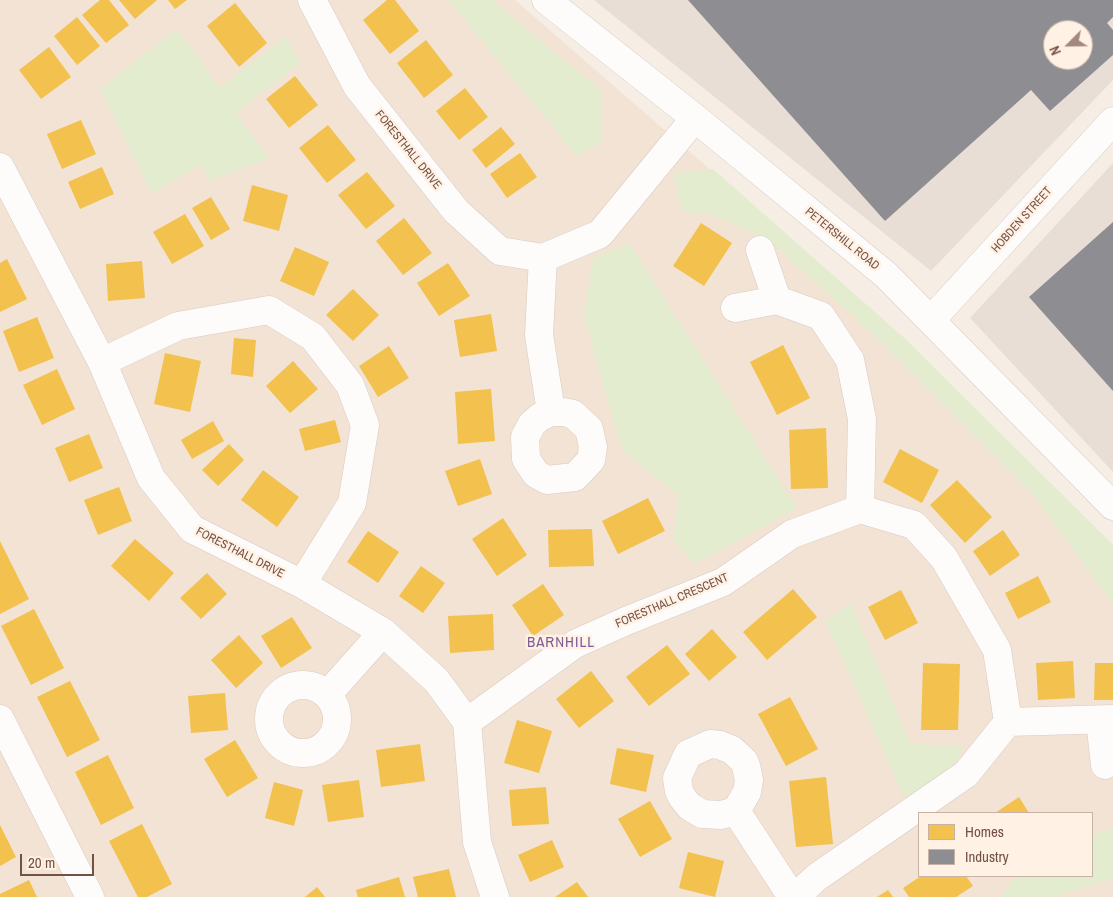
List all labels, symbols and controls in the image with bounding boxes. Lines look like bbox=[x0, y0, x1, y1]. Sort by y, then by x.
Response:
north arrow bbox=[1043, 20, 1093, 70]
text: N bbox=[1045, 43, 1065, 58]
street label: FORESTHALL DRIVE bbox=[372, 108, 444, 192]
street label: HOBDEN STREET bbox=[989, 184, 1055, 256]
street label: PETERSHILL ROAD bbox=[802, 205, 882, 273]
street label: FORESTHALL DRIVE bbox=[193, 524, 287, 582]
street label: FORESTHALL CRESCENT bbox=[613, 571, 731, 631]
district label: BARNHILL bbox=[526, 634, 596, 652]
legend bbox=[918, 812, 1093, 877]
text: Homes bbox=[965, 821, 1004, 842]
scale bar bbox=[22, 844, 96, 876]
text: Industry bbox=[965, 846, 1009, 867]
text: 20 m bbox=[28, 852, 55, 873]

